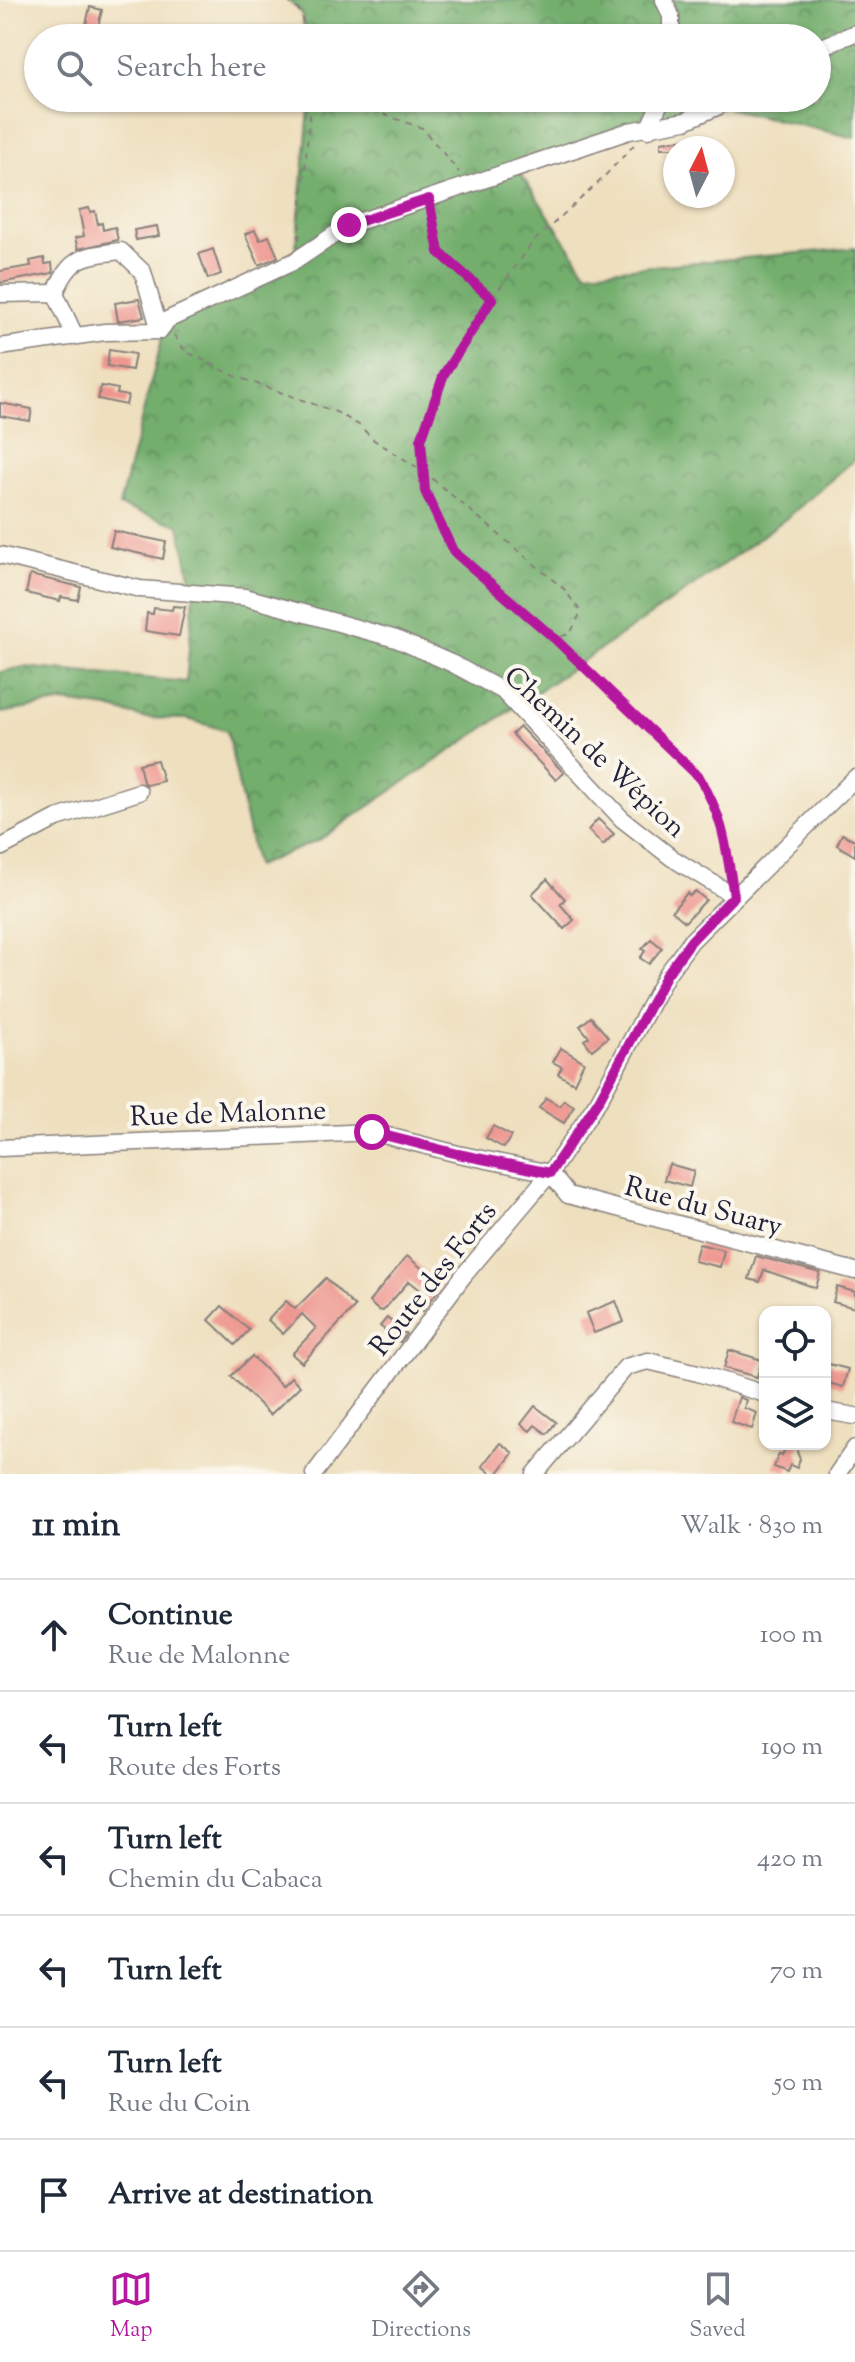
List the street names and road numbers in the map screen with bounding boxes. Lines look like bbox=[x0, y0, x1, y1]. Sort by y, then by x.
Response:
street label: Chemin de Wépion bbox=[494, 658, 694, 848]
street label: Rue de Malonne bbox=[129, 1092, 327, 1138]
street label: Rue du Suary bbox=[620, 1168, 787, 1248]
street label: Route des Forts bbox=[361, 1194, 507, 1366]

